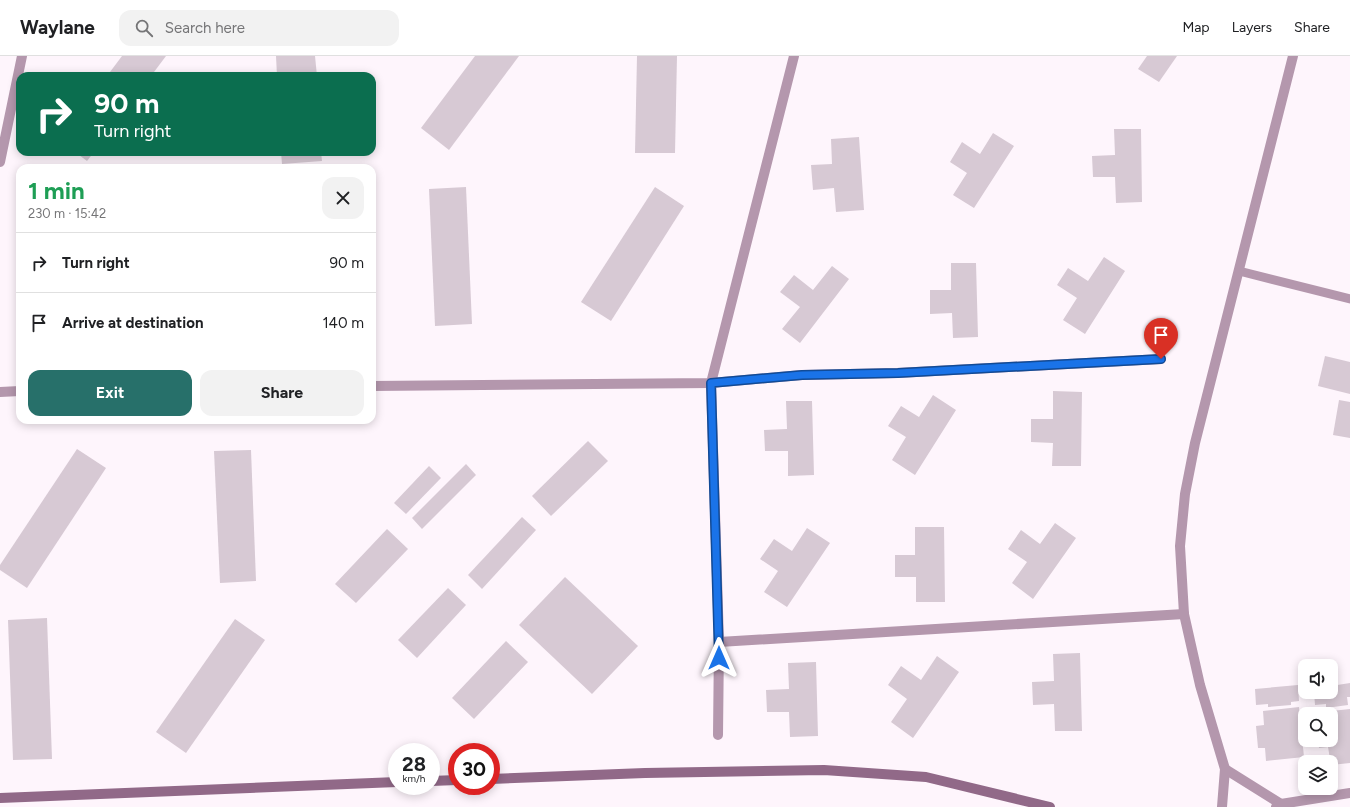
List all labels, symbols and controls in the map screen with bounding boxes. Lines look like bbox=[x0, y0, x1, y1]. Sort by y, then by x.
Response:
search box bbox=[119, 10, 399, 46]
text: Waylane bbox=[20, 16, 95, 39]
icon: search bbox=[133, 17, 155, 39]
text: Search here bbox=[165, 19, 245, 37]
text: Map bbox=[1182, 19, 1210, 36]
text: Layers bbox=[1232, 19, 1272, 36]
text: Share bbox=[1294, 19, 1330, 36]
text: 90 m bbox=[94, 86, 159, 120]
icon: right bbox=[28, 88, 80, 140]
text: Turn right bbox=[94, 120, 171, 142]
text: 1 min bbox=[28, 176, 85, 205]
button: close bbox=[322, 177, 364, 219]
text: 230 m · 15:42 bbox=[28, 206, 106, 221]
icon: right bbox=[28, 252, 50, 274]
text: Turn right bbox=[62, 254, 130, 272]
text: 90 m bbox=[329, 254, 364, 272]
icon: arrive bbox=[28, 312, 50, 334]
text: Arrive at destination bbox=[62, 314, 203, 332]
text: 140 m bbox=[322, 314, 364, 332]
pin bbox=[1144, 318, 1178, 359]
icon: arrive bbox=[1150, 324, 1172, 346]
button: Exit bbox=[28, 370, 192, 416]
button: Share bbox=[200, 370, 364, 416]
position arrow bbox=[698, 637, 740, 679]
map controls bbox=[1298, 659, 1338, 795]
button: sound bbox=[1298, 659, 1338, 699]
button: search bbox=[1298, 707, 1338, 747]
speed limit sign: 30 bbox=[448, 743, 500, 795]
text: 28 bbox=[402, 752, 426, 776]
button: layers bbox=[1298, 755, 1338, 795]
text: km/h bbox=[403, 772, 425, 785]

